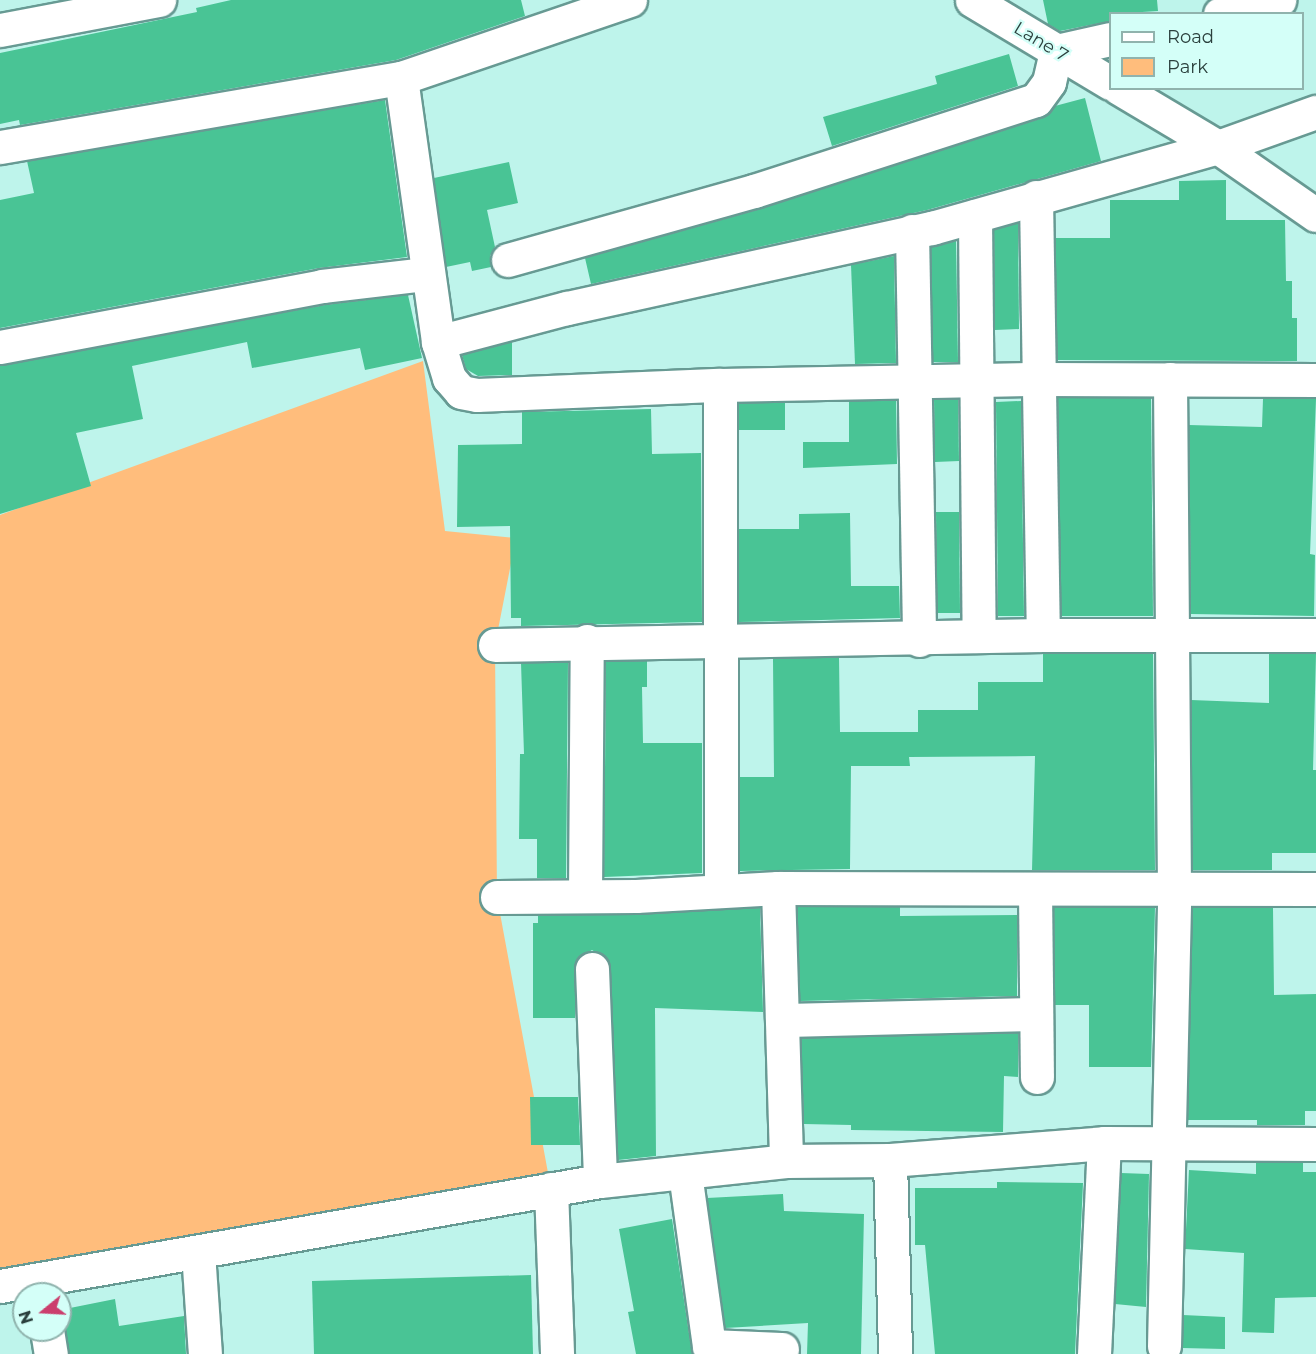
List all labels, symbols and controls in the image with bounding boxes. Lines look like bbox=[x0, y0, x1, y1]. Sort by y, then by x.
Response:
legend bbox=[1109, 12, 1304, 90]
street label: Lane 7 bbox=[1010, 17, 1072, 67]
text: Road bbox=[1167, 26, 1214, 48]
text: Park bbox=[1167, 56, 1208, 78]
north arrow bbox=[12, 1282, 72, 1342]
text: N bbox=[15, 1308, 37, 1326]

